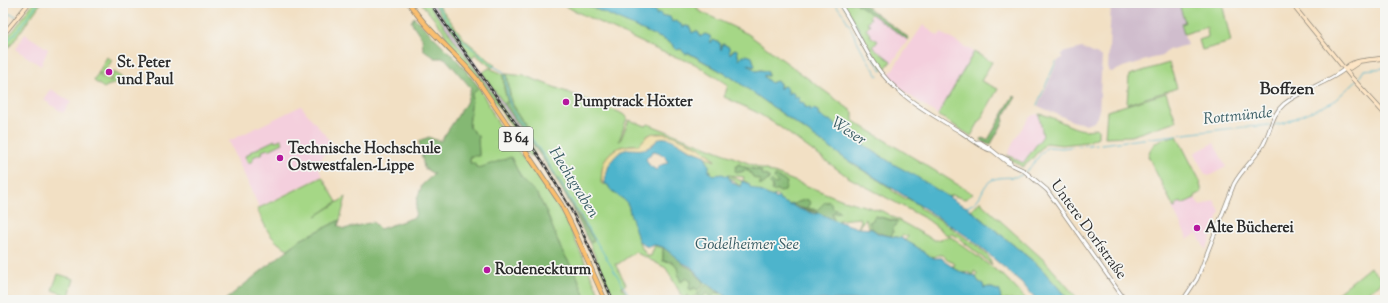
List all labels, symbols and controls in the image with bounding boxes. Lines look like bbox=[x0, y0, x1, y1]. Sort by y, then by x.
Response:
place label: St. Peter und Paul bbox=[117, 53, 175, 91]
marker: St. Peter und Paul bbox=[104, 67, 114, 77]
district label: Boffzen bbox=[1260, 78, 1315, 102]
place label: Pumptrack Höxter bbox=[574, 92, 693, 113]
marker: Pumptrack Höxter bbox=[561, 97, 571, 107]
water label: Rottmünde bbox=[1202, 102, 1274, 132]
water label: Weser bbox=[826, 112, 870, 152]
road number: B 64 bbox=[499, 127, 533, 151]
place label: Technische Hochschule Ostwestfalen-Lippe bbox=[288, 139, 441, 177]
water label: Hechtgraben bbox=[542, 143, 604, 223]
marker: Technische Hochschule Ostwestfalen-Lippe bbox=[275, 153, 285, 163]
street label: Untere Dorfstraße bbox=[1045, 176, 1131, 284]
place label: Alte Bücherei bbox=[1205, 218, 1295, 239]
marker: Alte Bücherei bbox=[1192, 223, 1202, 233]
water label: Godelheimer See bbox=[695, 234, 799, 257]
place label: Rodeneckturm bbox=[495, 260, 592, 281]
marker: Rodeneckturm bbox=[482, 265, 492, 275]

